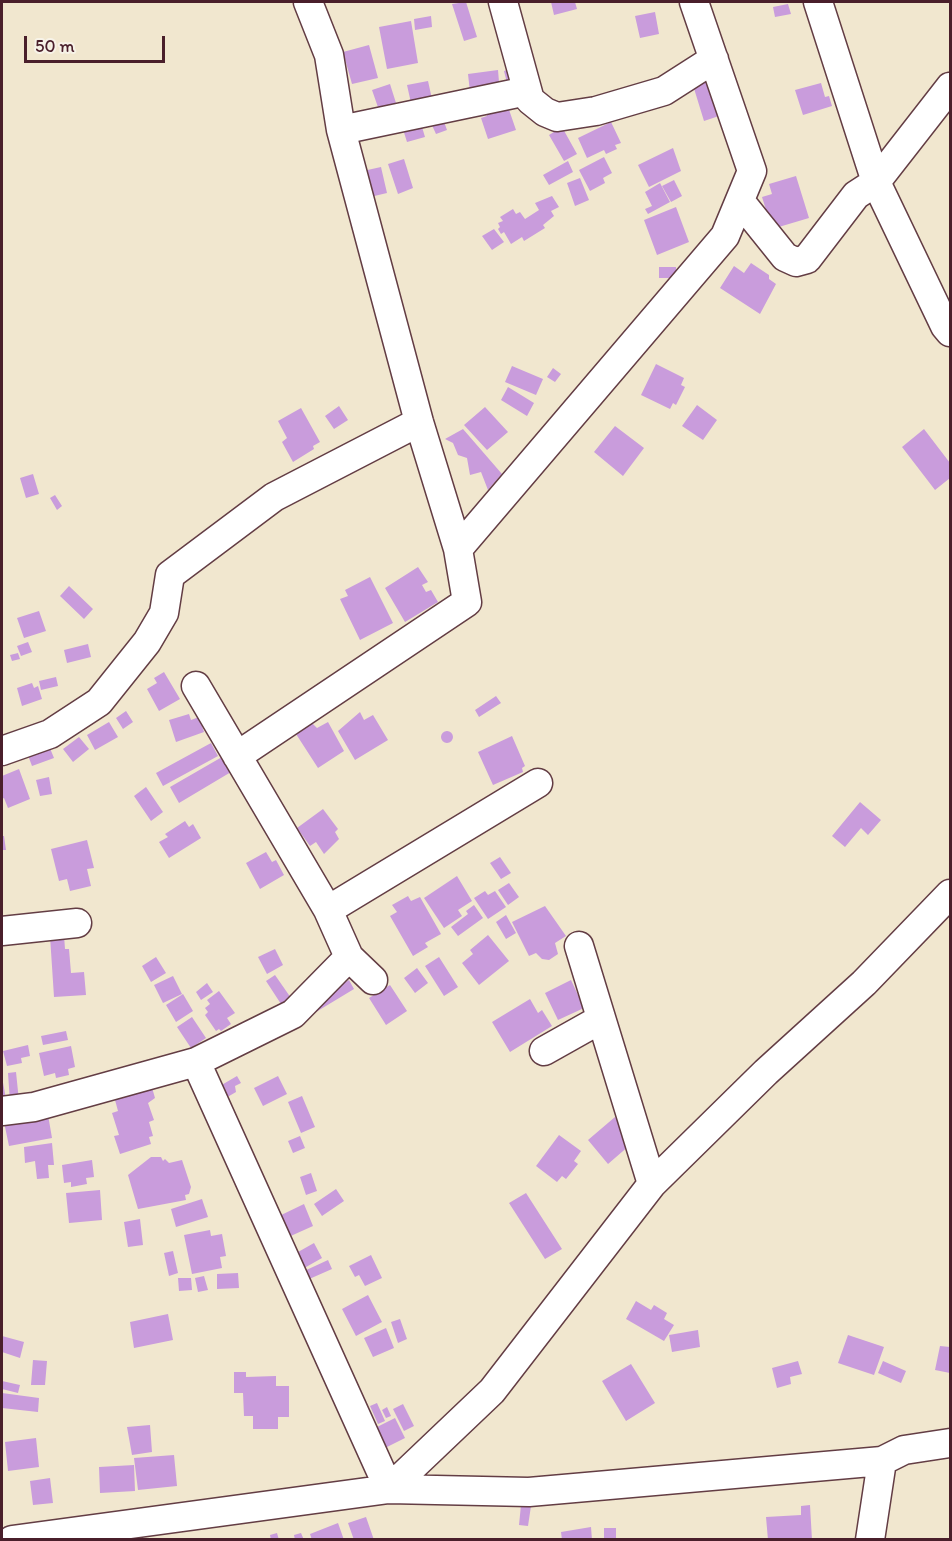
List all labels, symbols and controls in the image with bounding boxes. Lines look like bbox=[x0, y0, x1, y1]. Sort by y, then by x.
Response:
scale bar bbox=[27, 24, 168, 62]
text: 50 m bbox=[35, 35, 75, 57]

